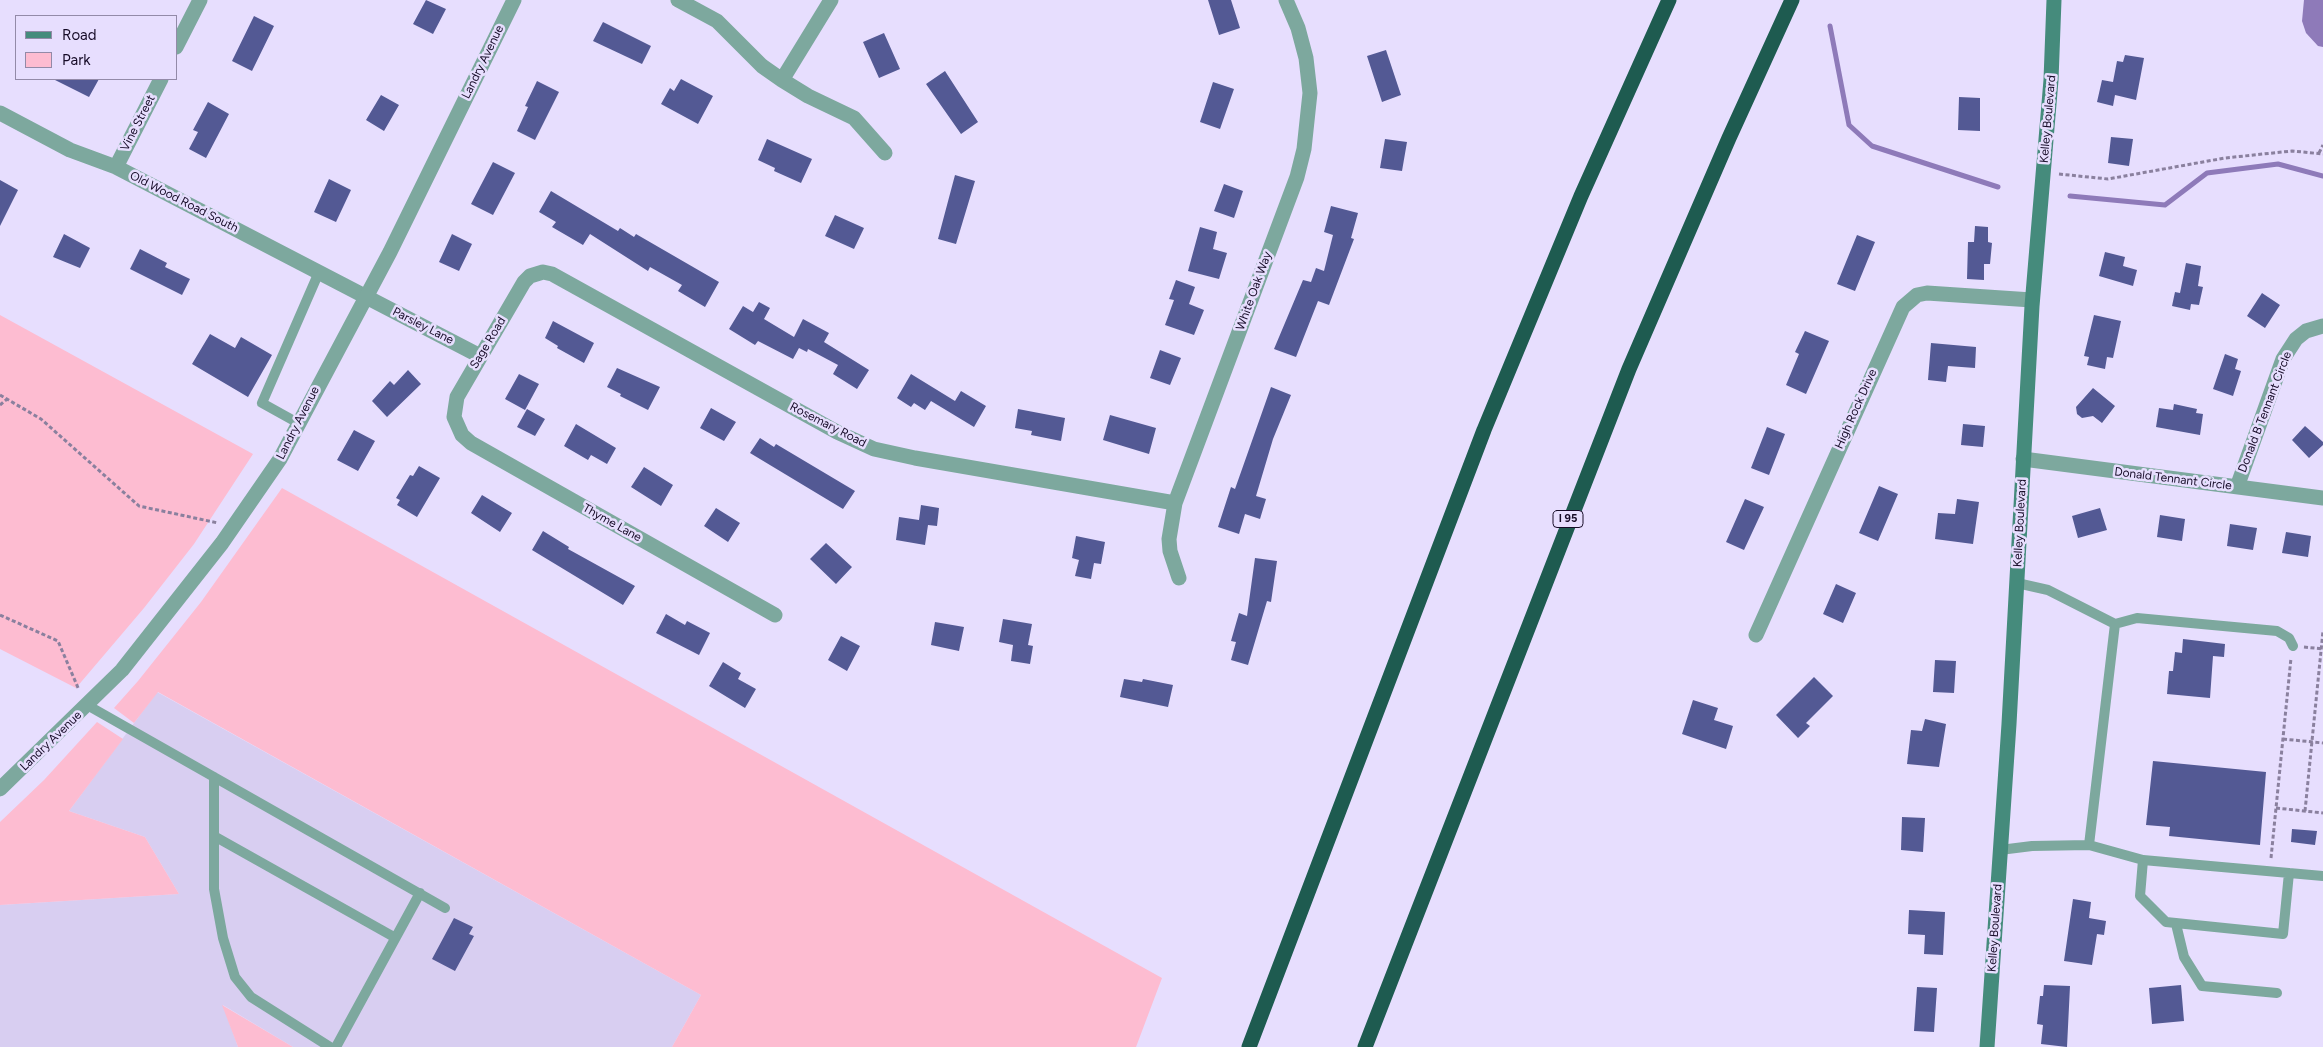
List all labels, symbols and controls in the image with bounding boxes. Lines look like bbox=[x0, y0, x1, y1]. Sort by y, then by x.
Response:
legend bbox=[15, 15, 178, 80]
street label: Landry Avenue bbox=[459, 23, 507, 101]
text: Road bbox=[62, 26, 97, 44]
text: Park bbox=[62, 51, 91, 69]
street label: Kelley Boulevard bbox=[2037, 75, 2059, 163]
street label: Vine Street bbox=[118, 93, 158, 153]
street label: Old Wood Road South bbox=[127, 168, 241, 236]
street label: White Oak Way bbox=[1233, 250, 1275, 332]
street label: Parsley Lane bbox=[390, 304, 456, 348]
street label: Sage Road bbox=[467, 315, 509, 371]
street label: Donald B Tennant Circle bbox=[2235, 350, 2295, 474]
street label: High Rock Drive bbox=[1832, 367, 1880, 451]
street label: Landry Avenue bbox=[273, 384, 323, 462]
street label: Rosemary Road bbox=[787, 400, 869, 450]
street label: Donald Tennant Circle bbox=[2114, 465, 2232, 493]
street label: Kelley Boulevard bbox=[2011, 479, 2029, 567]
street label: Thyme Lane bbox=[580, 501, 644, 545]
road number: I 95 bbox=[1553, 510, 1583, 528]
street label: Landry Avenue bbox=[17, 708, 85, 774]
street label: Kelley Boulevard bbox=[1985, 884, 2005, 972]

